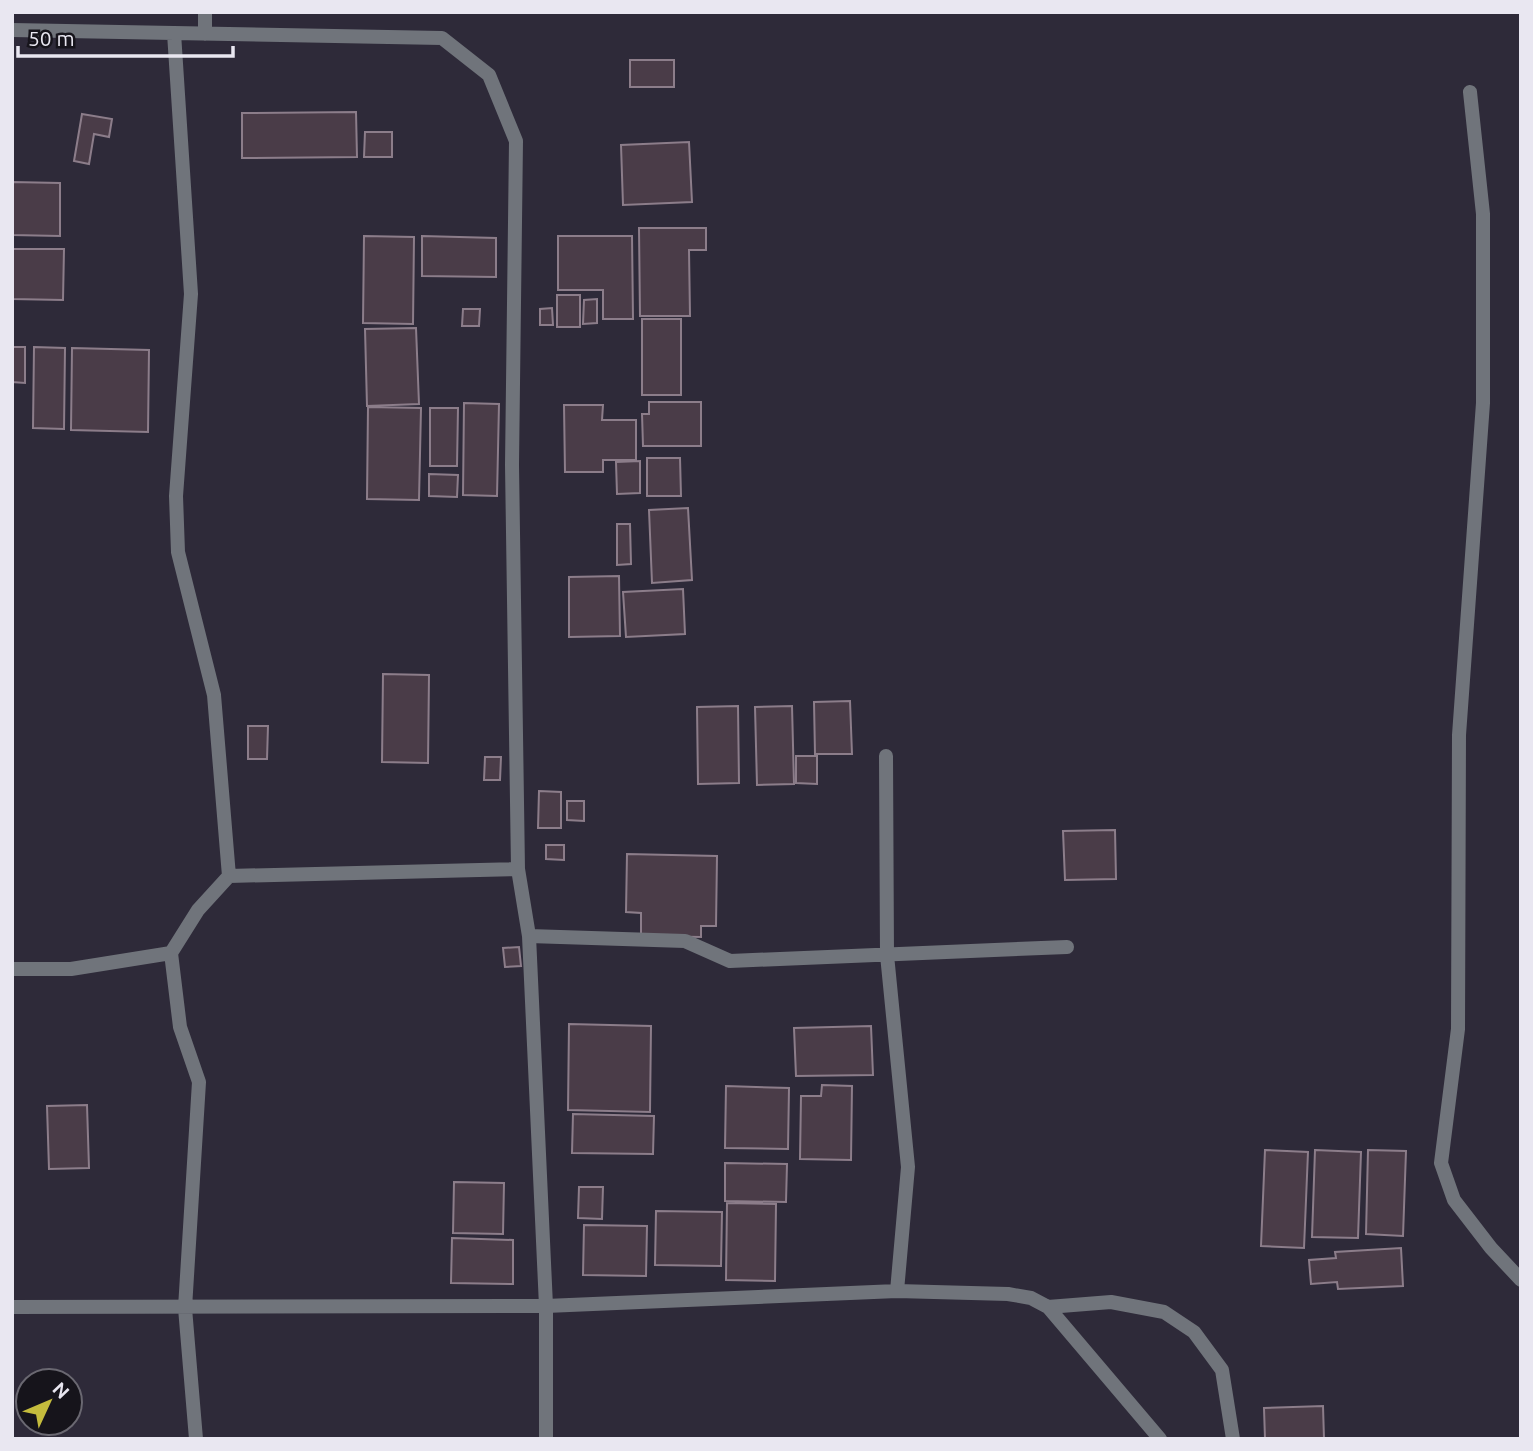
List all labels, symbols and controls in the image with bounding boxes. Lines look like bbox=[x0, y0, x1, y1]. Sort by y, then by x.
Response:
scale bar bbox=[18, 14, 233, 58]
text: 50 m bbox=[28, 26, 75, 50]
north arrow bbox=[14, 1367, 84, 1437]
text: N bbox=[48, 1377, 74, 1403]

